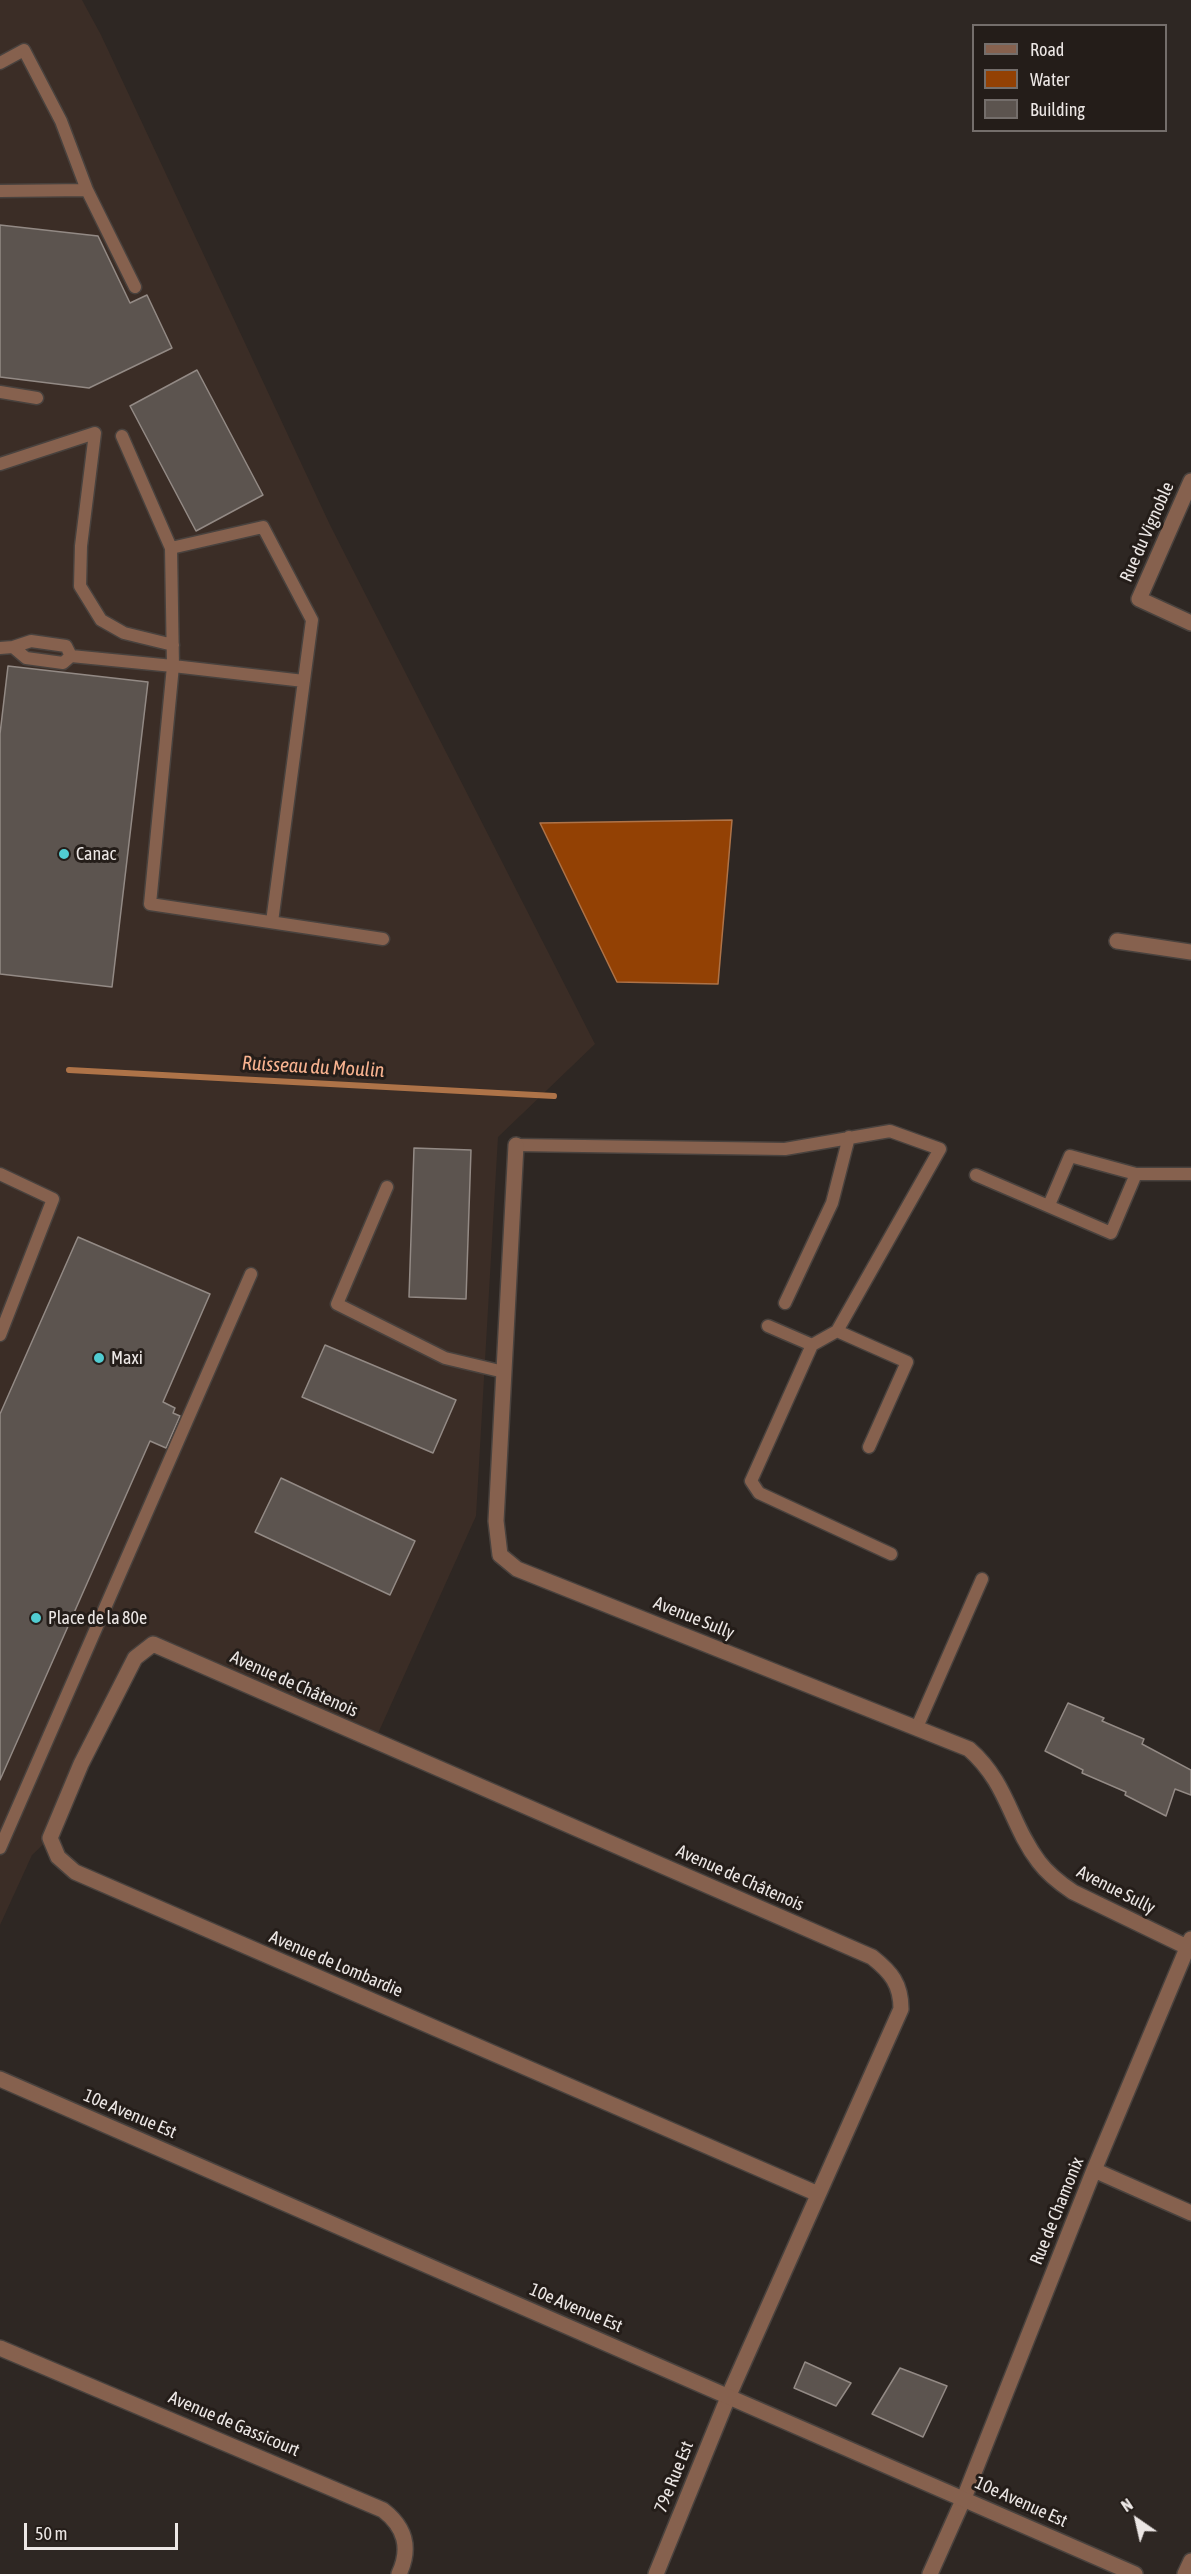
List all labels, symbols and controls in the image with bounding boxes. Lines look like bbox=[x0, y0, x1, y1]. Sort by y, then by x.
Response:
legend bbox=[972, 24, 1167, 132]
text: Road bbox=[1030, 39, 1064, 60]
text: Water bbox=[1030, 69, 1069, 90]
text: Building bbox=[1030, 99, 1085, 120]
street label: Rue du Vignoble bbox=[1115, 479, 1179, 585]
place label: Canac bbox=[76, 843, 116, 865]
marker: Canac bbox=[57, 847, 71, 861]
water label: Ruisseau du Moulin bbox=[241, 1051, 385, 1083]
place label: Maxi bbox=[111, 1347, 143, 1369]
marker: Maxi bbox=[92, 1351, 106, 1365]
street label: Avenue Sully bbox=[650, 1592, 738, 1644]
place label: Place de la 80e bbox=[48, 1607, 147, 1629]
marker: Place de la 80e bbox=[29, 1611, 43, 1625]
street label: Avenue de Châtenois bbox=[227, 1646, 361, 1722]
street label: Avenue de Châtenois bbox=[673, 1840, 807, 1916]
street label: Avenue Sully bbox=[1073, 1861, 1159, 1919]
street label: Avenue de Lombardie bbox=[266, 1926, 406, 2002]
street label: 10e Avenue Est bbox=[80, 2085, 180, 2143]
street label: Rue de Chamonix bbox=[1026, 2154, 1088, 2268]
street label: 10e Avenue Est bbox=[526, 2279, 626, 2337]
street label: Avenue de Gassicourt bbox=[165, 2387, 303, 2461]
street label: 79e Rue Est bbox=[650, 2438, 698, 2516]
street label: 10e Avenue Est bbox=[971, 2472, 1071, 2532]
north arrow bbox=[1107, 2490, 1167, 2550]
text: N bbox=[1118, 2495, 1136, 2515]
scale bar bbox=[27, 2511, 182, 2549]
text: 50 m bbox=[35, 2523, 67, 2544]

